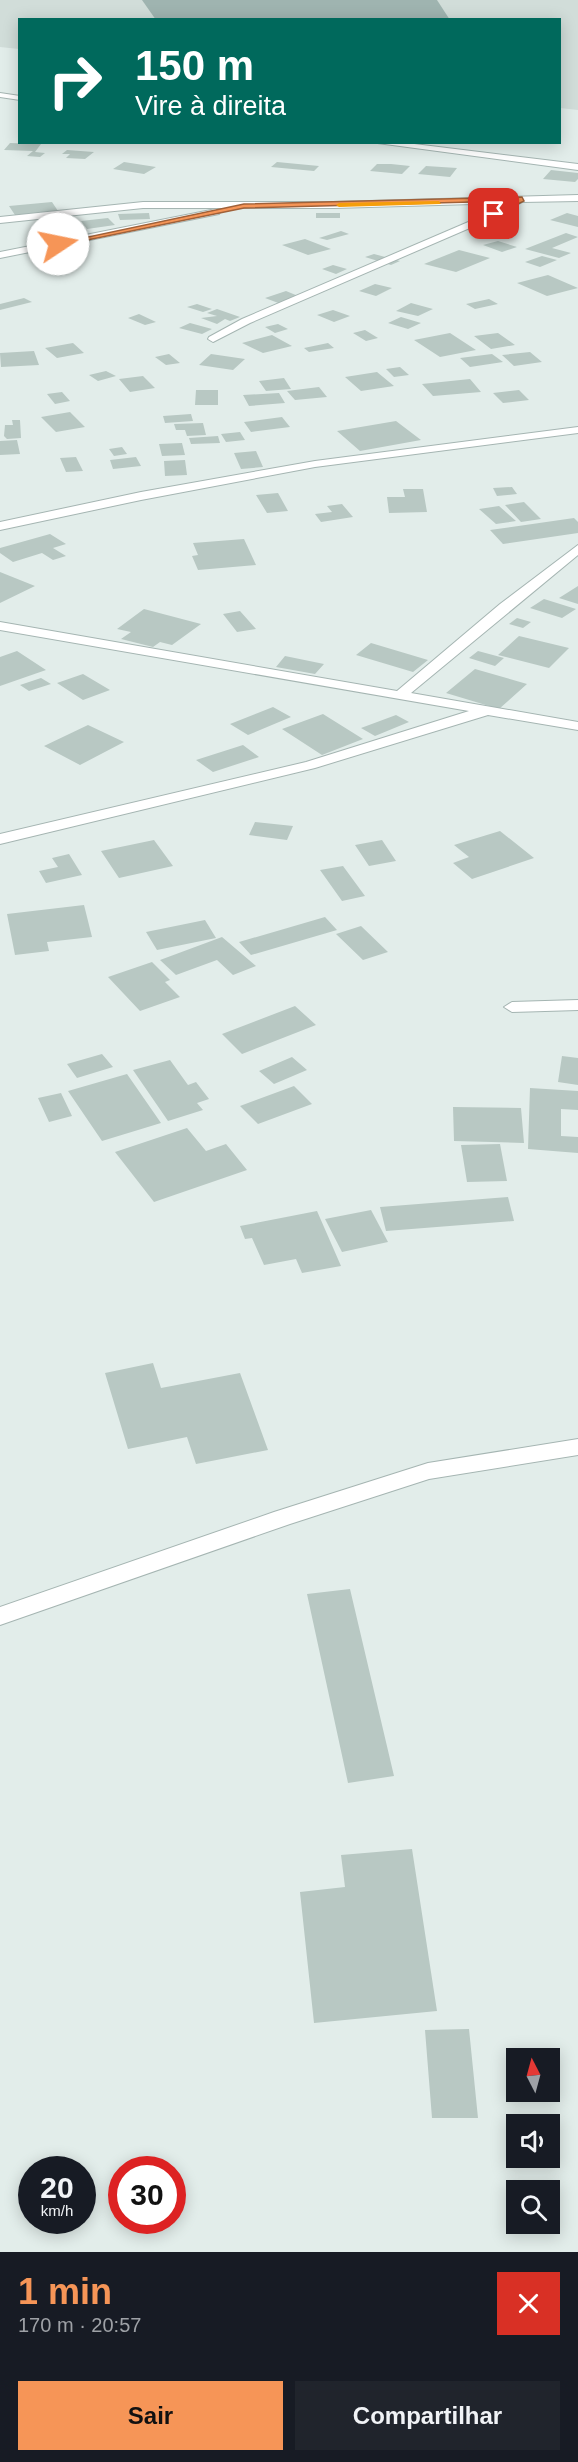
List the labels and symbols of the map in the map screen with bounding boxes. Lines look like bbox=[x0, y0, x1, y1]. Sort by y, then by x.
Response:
pin bbox=[468, 188, 519, 239]
position arrow bbox=[26, 212, 90, 276]
north arrow bbox=[506, 2048, 560, 2102]
speed limit sign: 30 bbox=[108, 2156, 186, 2234]

